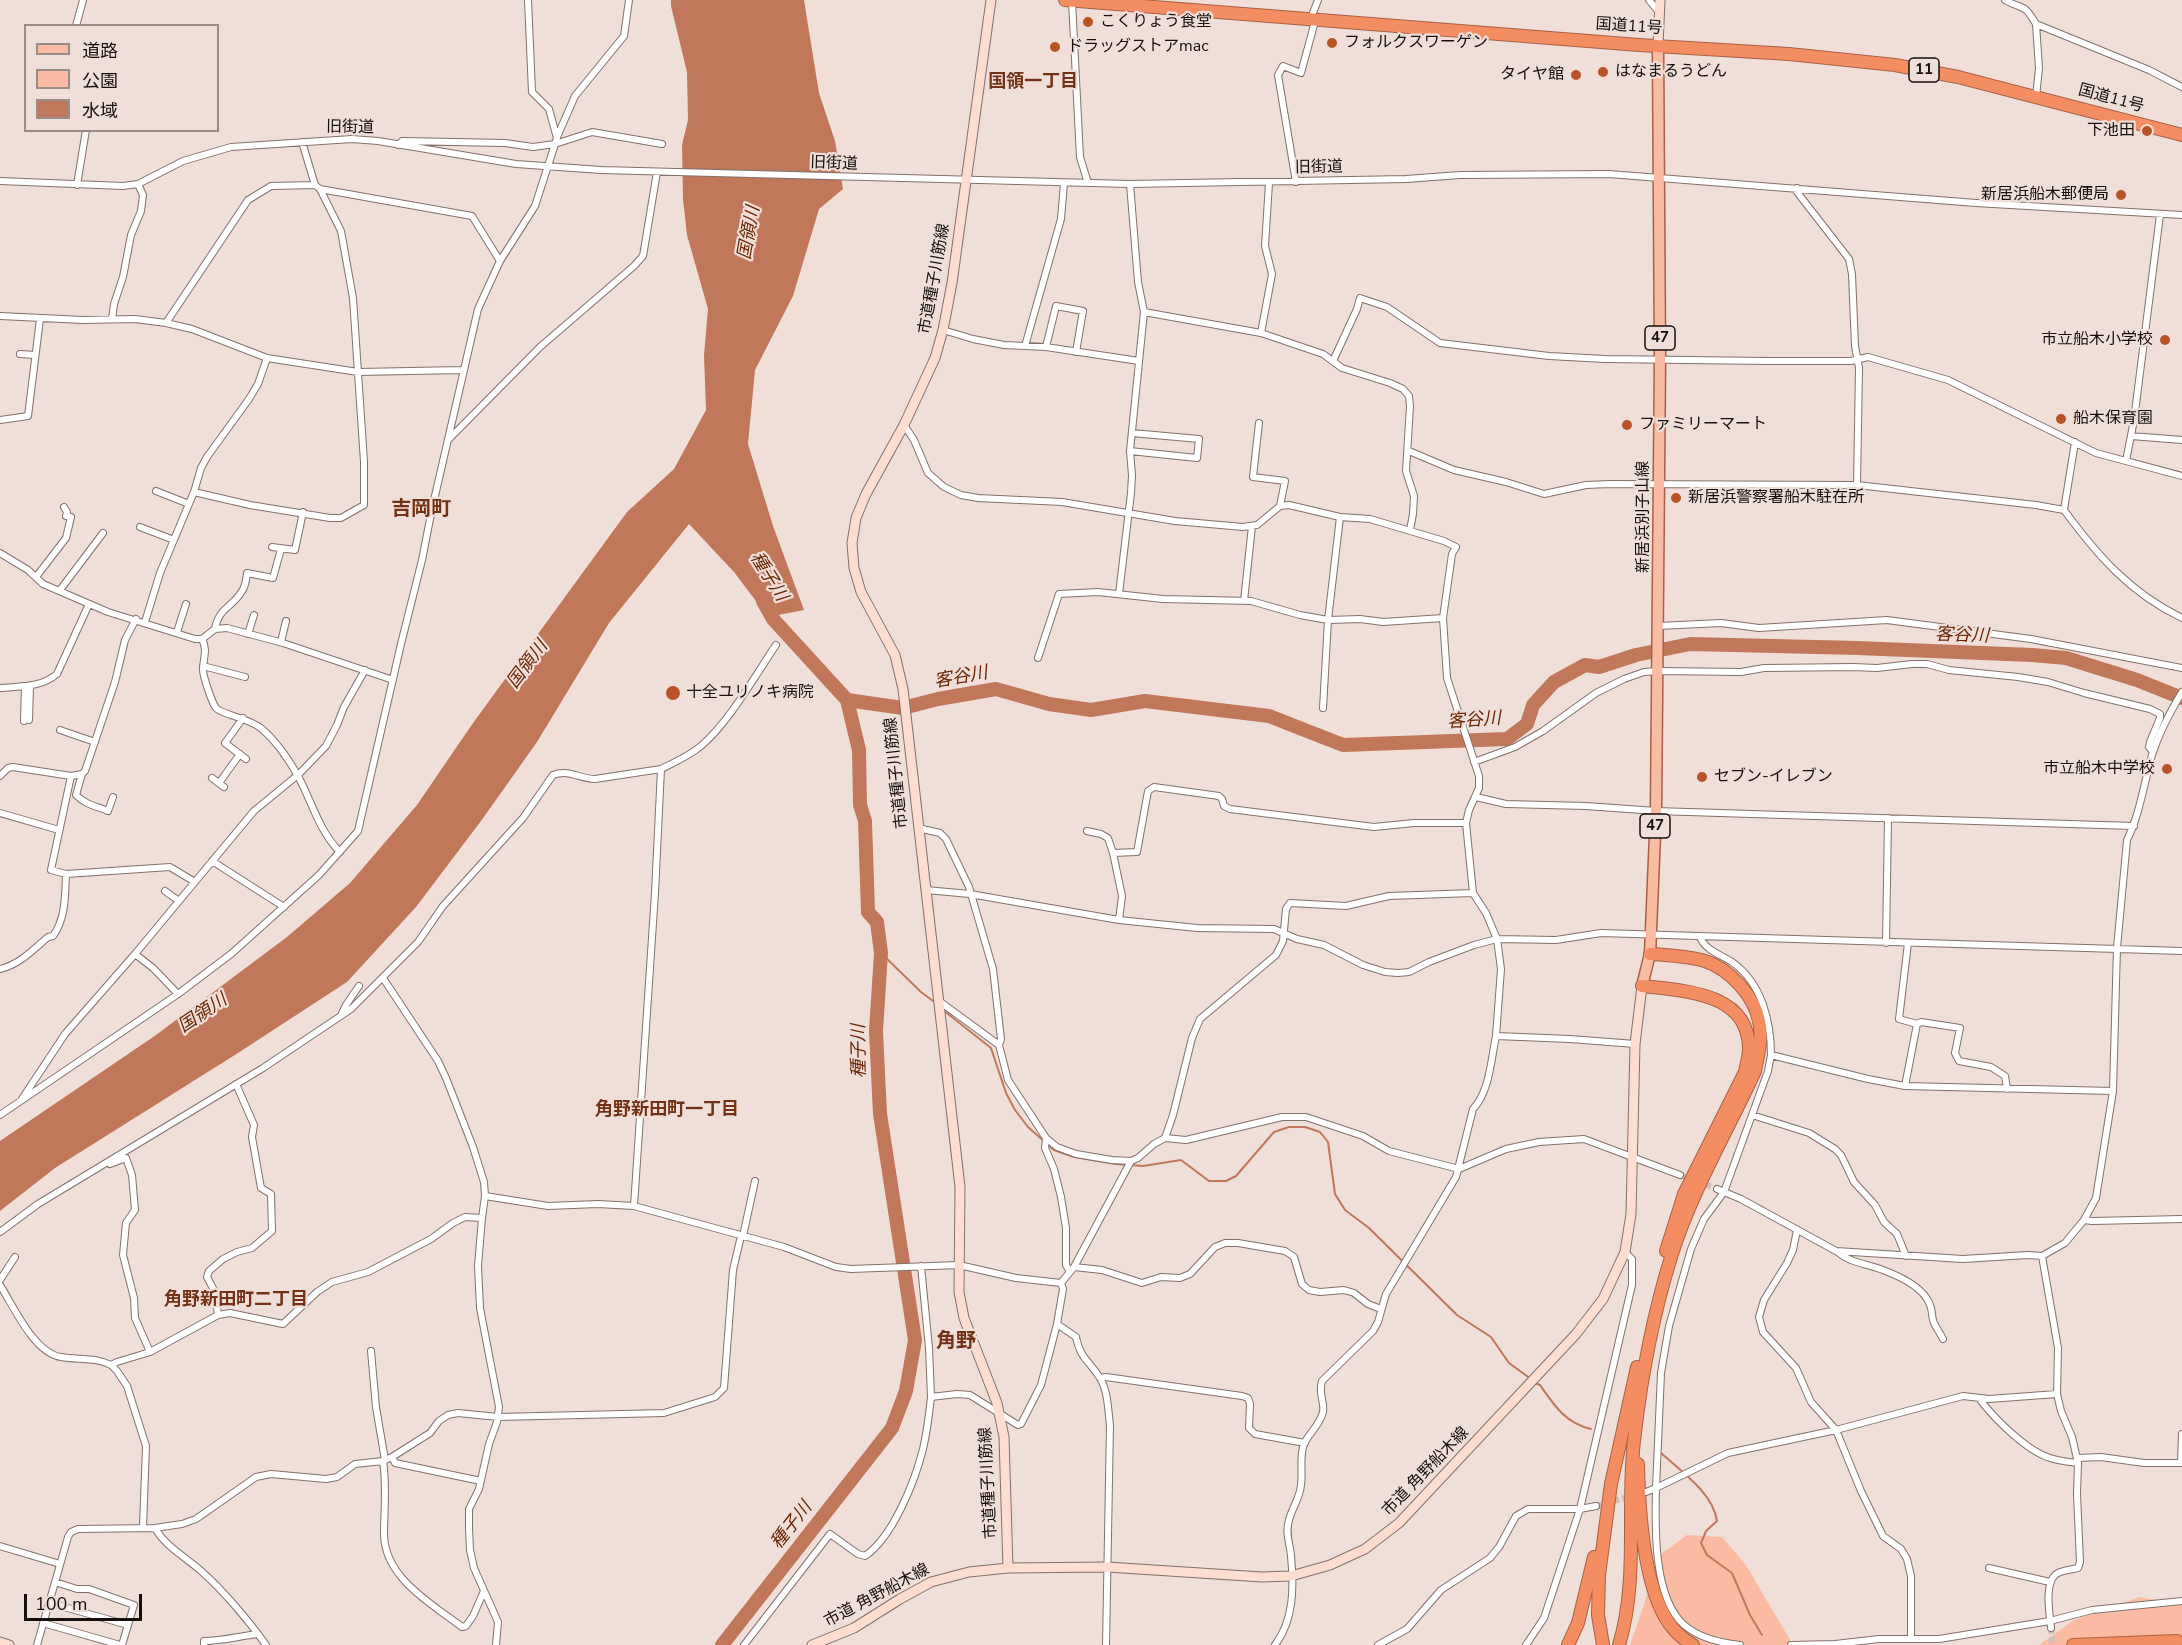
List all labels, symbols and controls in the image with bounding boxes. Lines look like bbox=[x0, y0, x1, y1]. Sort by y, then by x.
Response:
place label: こくりょう食堂 bbox=[1100, 12, 1212, 32]
marker: こくりょう食堂 bbox=[1081, 15, 1095, 29]
street label: 国道11号 bbox=[1595, 15, 1663, 39]
legend bbox=[24, 24, 219, 132]
place label: フォルクスワーゲン bbox=[1344, 33, 1488, 53]
marker: フォルクスワーゲン bbox=[1325, 36, 1339, 50]
place label: ドラッグストアmac bbox=[1067, 37, 1209, 57]
text: 道路 bbox=[82, 39, 118, 63]
marker: ドラッグストアmac bbox=[1048, 40, 1062, 54]
road number: 11 bbox=[1909, 58, 1939, 82]
place label: はなまるうどん bbox=[1615, 62, 1727, 82]
place label: タイヤ館 bbox=[1500, 65, 1564, 85]
marker: はなまるうどん bbox=[1596, 65, 1610, 79]
marker: タイヤ館 bbox=[1569, 68, 1583, 82]
text: 公園 bbox=[82, 69, 118, 93]
district label: 国領一丁目 bbox=[988, 72, 1078, 94]
street label: 国道11号 bbox=[2076, 81, 2146, 117]
text: 水域 bbox=[82, 99, 118, 123]
street label: 旧街道 bbox=[326, 118, 374, 138]
place label: 下池田 bbox=[2087, 121, 2135, 141]
marker: 下池田 bbox=[2140, 124, 2154, 138]
street label: 旧街道 bbox=[810, 154, 858, 174]
street label: 旧街道 bbox=[1295, 158, 1343, 178]
place label: 新居浜船木郵便局 bbox=[1981, 185, 2109, 205]
marker: 新居浜船木郵便局 bbox=[2114, 188, 2128, 202]
water label: 国領川 bbox=[735, 205, 765, 261]
street label: 市道種子川筋線 bbox=[916, 222, 954, 336]
road number: 47 bbox=[1645, 326, 1675, 350]
place label: 市立船木小学校 bbox=[2041, 330, 2153, 350]
marker: 市立船木小学校 bbox=[2158, 333, 2172, 347]
place label: 船木保育園 bbox=[2073, 409, 2153, 429]
marker: 船木保育園 bbox=[2054, 412, 2068, 426]
place label: ファミリーマート bbox=[1639, 415, 1767, 435]
marker: ファミリーマート bbox=[1620, 418, 1634, 432]
street label: 新居浜別子山線 bbox=[1634, 461, 1654, 573]
place label: 新居浜警察署船木駐在所 bbox=[1688, 488, 1864, 508]
marker: 新居浜警察署船木駐在所 bbox=[1669, 491, 1683, 505]
district label: 吉岡町 bbox=[391, 498, 451, 522]
water label: 種子川 bbox=[745, 548, 791, 606]
water label: 客谷川 bbox=[1935, 624, 1989, 648]
water label: 国領川 bbox=[503, 637, 553, 693]
water label: 客谷川 bbox=[933, 663, 989, 693]
place label: 十全ユリノキ病院 bbox=[686, 683, 814, 703]
marker: 十全ユリノキ病院 bbox=[664, 684, 682, 702]
water label: 客谷川 bbox=[1446, 708, 1502, 734]
street label: 市道種子川筋線 bbox=[882, 716, 912, 830]
place label: 市立船木中学校 bbox=[2043, 759, 2155, 779]
marker: 市立船木中学校 bbox=[2160, 762, 2174, 776]
place label: セブン-イレブン bbox=[1714, 767, 1833, 787]
marker: セブン-イレブン bbox=[1695, 770, 1709, 784]
road number: 47 bbox=[1640, 814, 1670, 838]
water label: 国領川 bbox=[175, 990, 231, 1038]
water label: 種子川 bbox=[849, 1024, 871, 1078]
district label: 角野新田町一丁目 bbox=[595, 1100, 739, 1122]
district label: 角野新田町二丁目 bbox=[164, 1290, 308, 1312]
district label: 角野 bbox=[936, 1330, 976, 1354]
street label: 市道 角野船木線 bbox=[1379, 1424, 1473, 1520]
street label: 市道種子川筋線 bbox=[976, 1427, 1002, 1539]
water label: 種子川 bbox=[767, 1498, 817, 1554]
street label: 市道 角野船木線 bbox=[821, 1560, 933, 1632]
scale bar bbox=[27, 1582, 146, 1620]
text: 100 m bbox=[35, 1592, 87, 1616]

